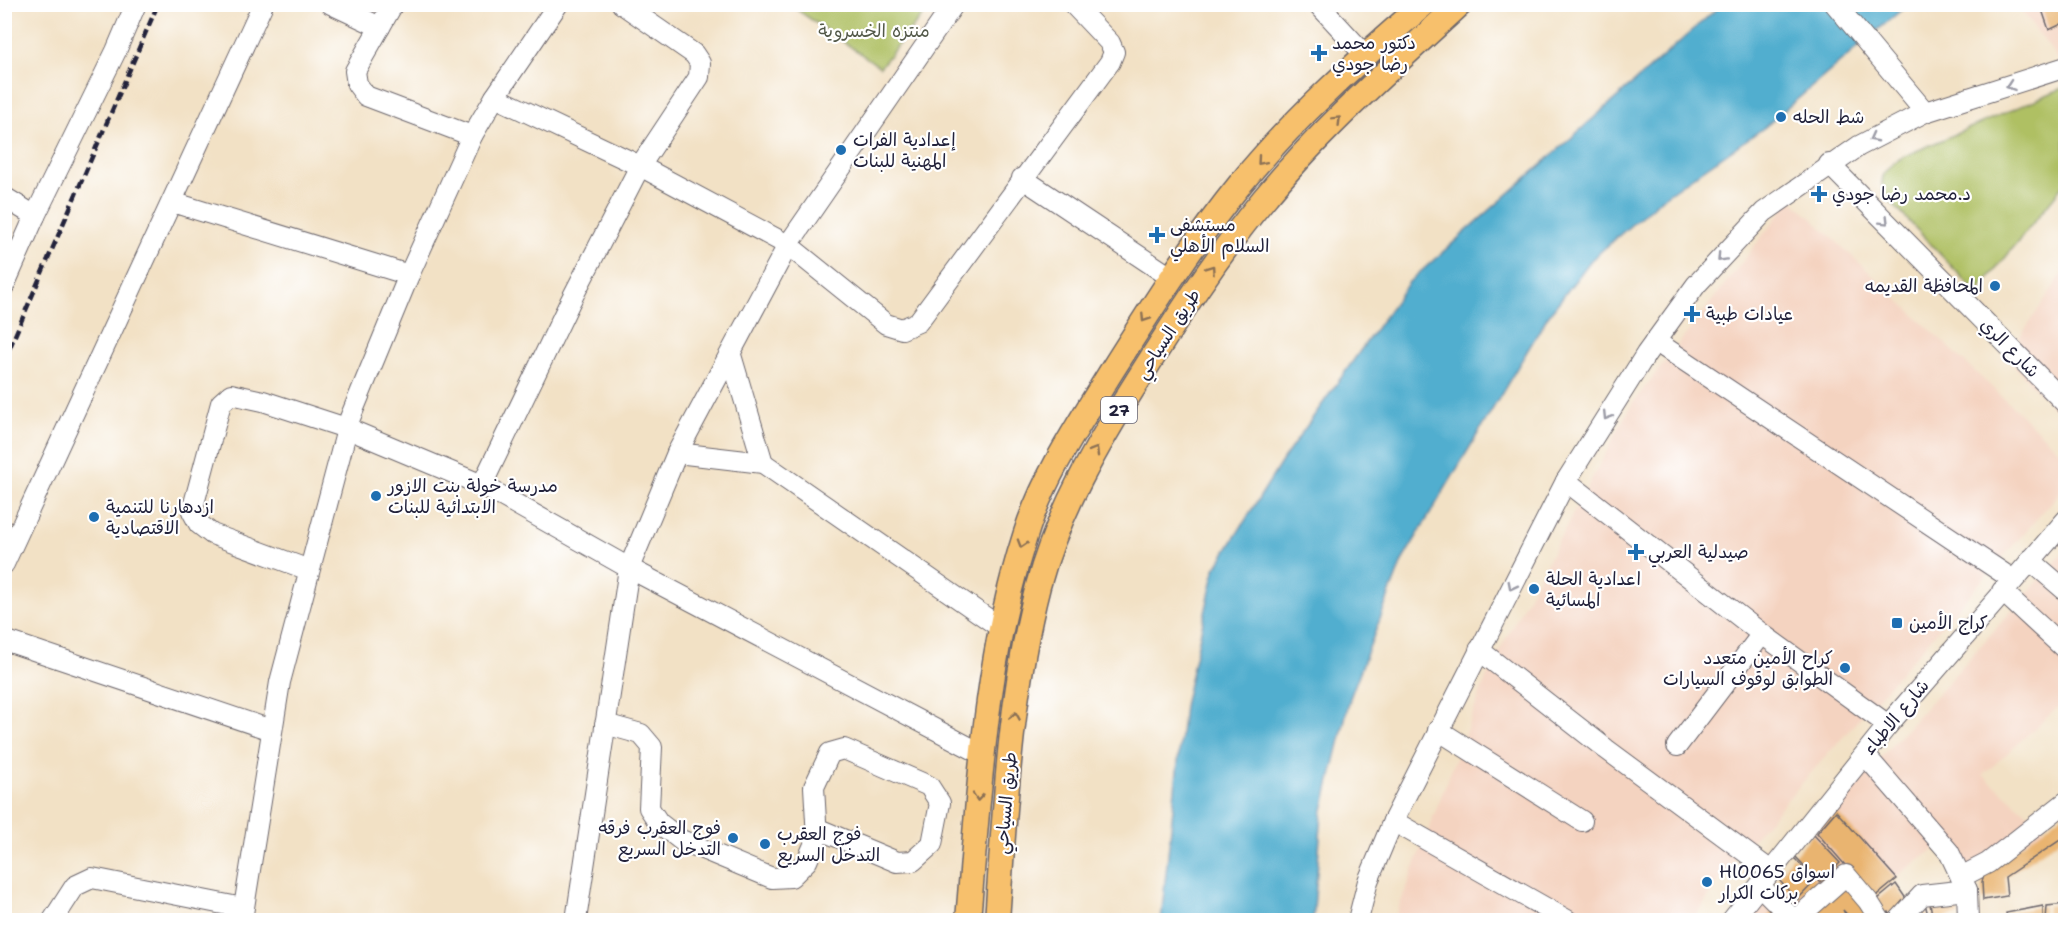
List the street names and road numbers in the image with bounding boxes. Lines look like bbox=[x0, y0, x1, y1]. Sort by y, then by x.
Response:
street label: طريق السياحي bbox=[1130, 284, 1209, 386]
street label: شارع الري bbox=[1974, 313, 2045, 384]
road number: 27 bbox=[1101, 397, 1137, 423]
street label: شارع الاطباء bbox=[1857, 674, 1935, 760]
street label: طريق السياحي bbox=[990, 751, 1026, 856]

